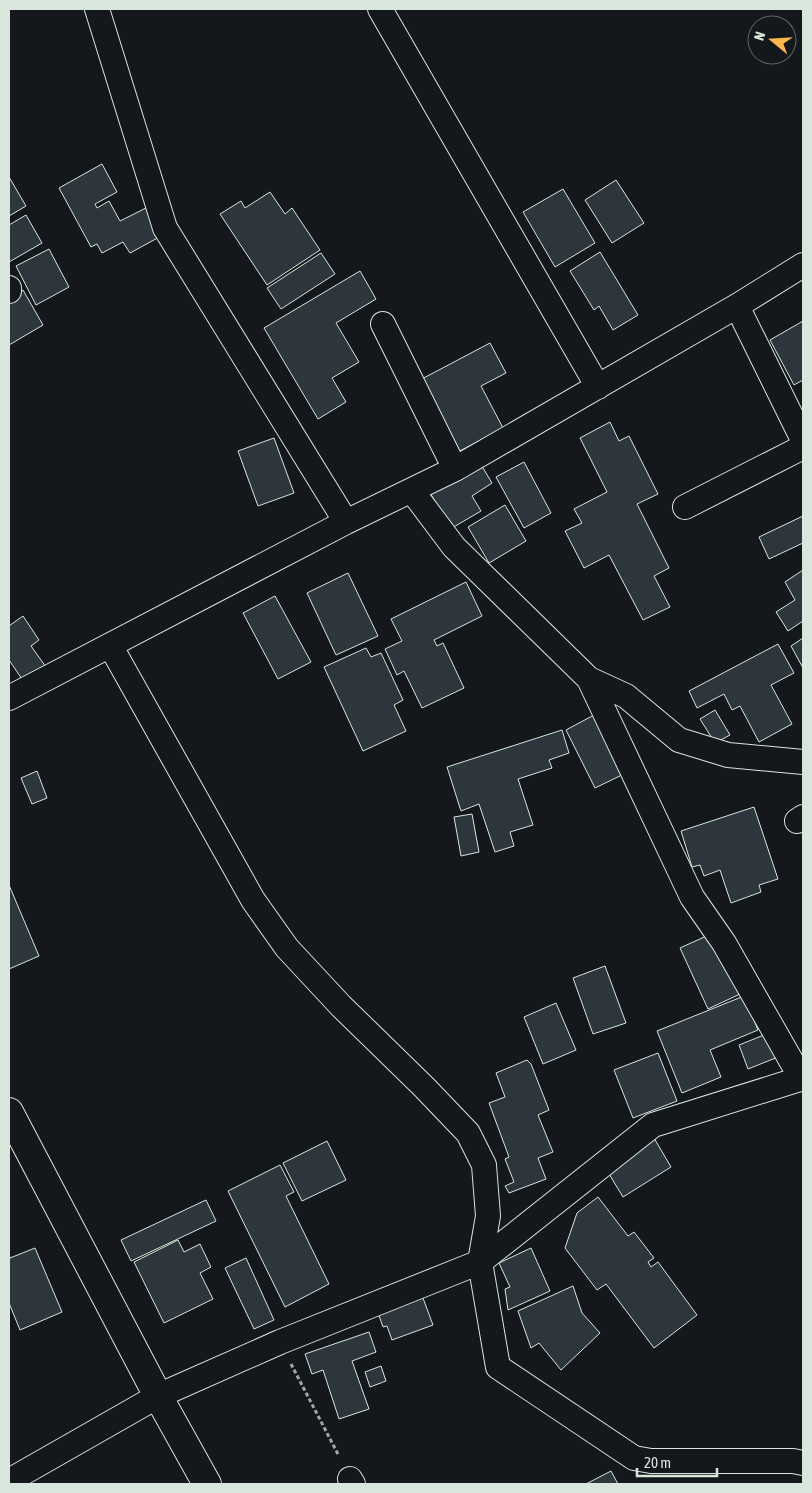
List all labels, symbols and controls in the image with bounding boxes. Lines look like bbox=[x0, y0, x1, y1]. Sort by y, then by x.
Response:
north arrow bbox=[747, 15, 797, 65]
text: N bbox=[751, 30, 769, 42]
scale bar bbox=[637, 1446, 717, 1478]
text: 20 m bbox=[644, 1454, 671, 1471]

